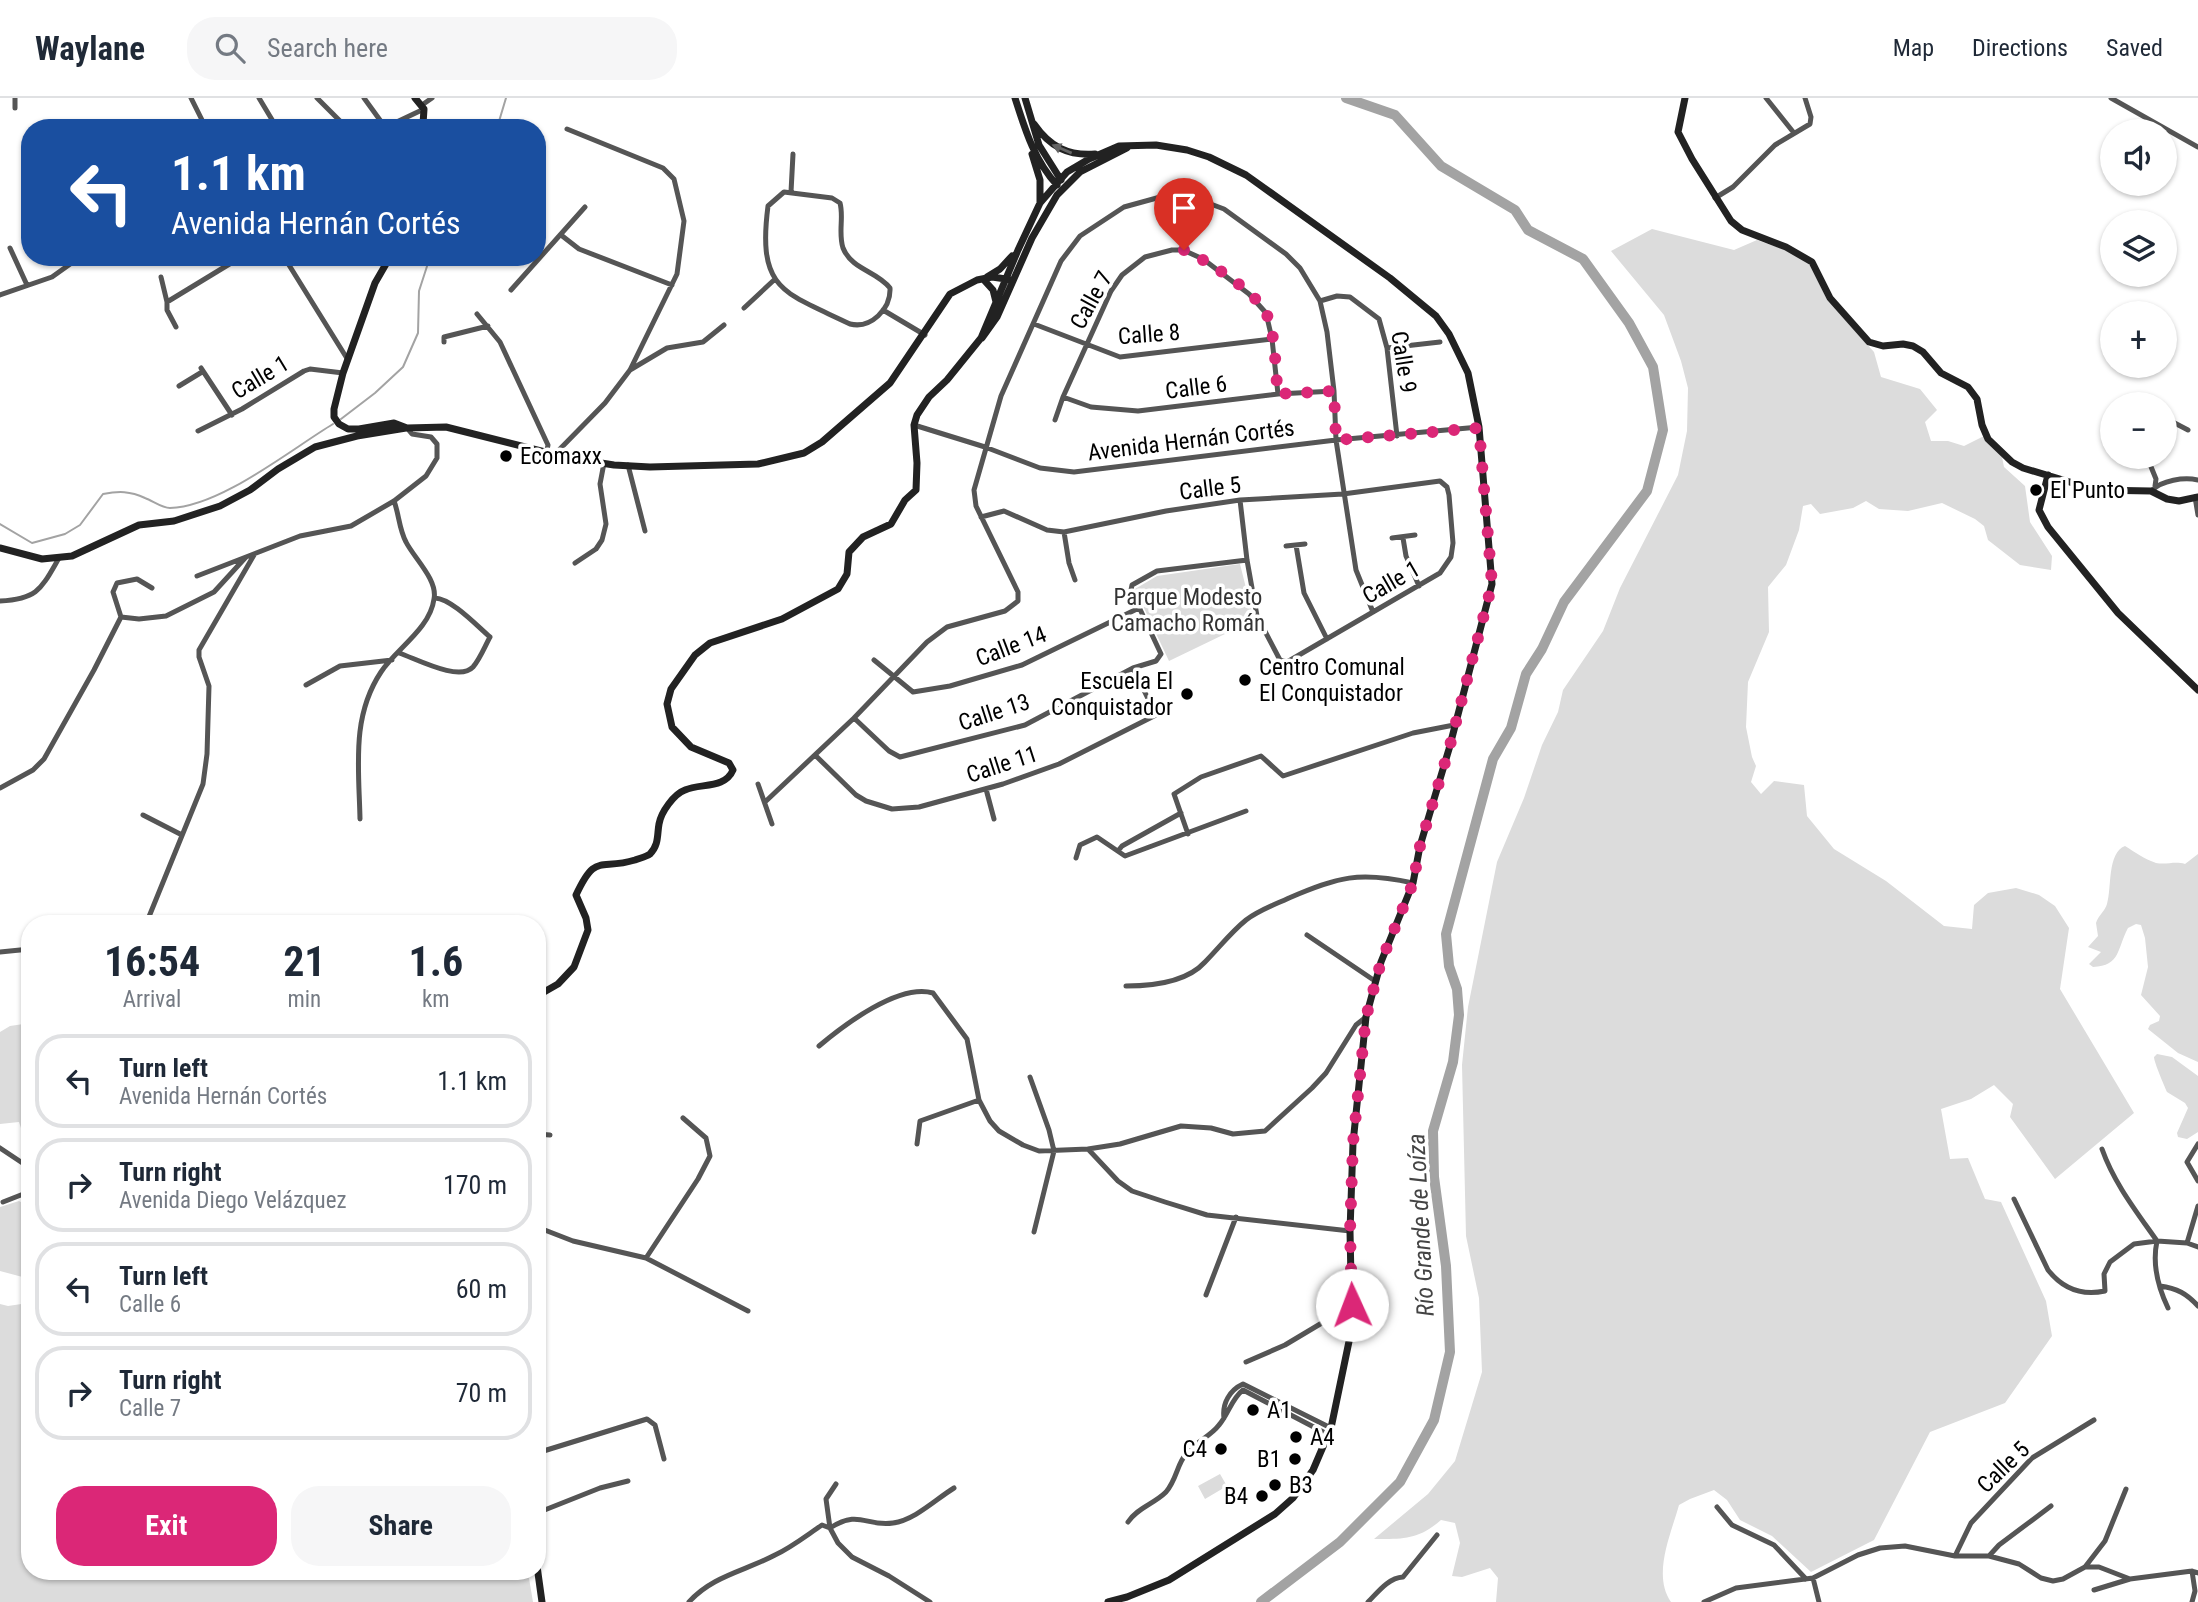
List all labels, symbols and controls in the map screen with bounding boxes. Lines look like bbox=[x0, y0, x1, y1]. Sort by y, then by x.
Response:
search box bbox=[187, 17, 677, 80]
text: Waylane bbox=[35, 29, 145, 68]
icon: search bbox=[211, 29, 249, 67]
text: Search here bbox=[267, 33, 388, 63]
text: Map bbox=[1893, 34, 1934, 62]
text: Directions bbox=[1972, 34, 2068, 62]
text: Saved bbox=[2106, 34, 2163, 62]
map controls bbox=[2100, 119, 2177, 469]
button: sound bbox=[2100, 119, 2177, 196]
one-way arrow bbox=[1051, 143, 1072, 154]
text: 1.1 km bbox=[171, 145, 306, 202]
icon: left bbox=[56, 147, 147, 238]
pin bbox=[1154, 178, 1214, 250]
icon: arrive bbox=[1165, 189, 1203, 227]
text: Avenida Hernán Cortés bbox=[171, 204, 461, 242]
button: layers bbox=[2100, 210, 2177, 287]
street label: Calle 7 bbox=[1065, 267, 1118, 334]
button: + bbox=[2100, 301, 2177, 378]
street label: Calle 8 bbox=[1117, 319, 1181, 350]
street label: Calle 9 bbox=[1385, 329, 1422, 395]
street label: Calle 1 bbox=[227, 350, 294, 405]
street label: Calle 6 bbox=[1164, 370, 1228, 405]
button: − bbox=[2100, 392, 2177, 469]
street label: Avenida Hernán Cortés bbox=[1086, 414, 1296, 467]
place label: Ecomaxx bbox=[520, 443, 602, 470]
marker: Ecomaxx bbox=[498, 448, 514, 464]
street label: Calle 5 bbox=[1178, 471, 1242, 506]
place label: El Punto bbox=[2050, 477, 2125, 504]
marker: El Punto bbox=[2028, 482, 2044, 498]
street label: Calle 1 bbox=[1358, 555, 1425, 610]
park label: Parque Modesto Camacho Román bbox=[1111, 584, 1265, 637]
street label: Calle 14 bbox=[972, 621, 1050, 672]
place label: Centro Comunal El Conquistador bbox=[1259, 654, 1405, 707]
place label: Escuela El Conquistador bbox=[1051, 668, 1173, 721]
marker: Centro Comunal El Conquistador bbox=[1237, 672, 1253, 688]
marker: Escuela El Conquistador bbox=[1179, 686, 1195, 702]
street label: Calle 13 bbox=[955, 688, 1033, 737]
street label: Calle 11 bbox=[963, 740, 1041, 789]
text: 16:54 bbox=[104, 937, 200, 986]
text: 21 bbox=[283, 937, 326, 986]
text: 1.6 bbox=[408, 937, 463, 986]
text: Arrival bbox=[123, 986, 181, 1013]
text: min bbox=[287, 986, 321, 1013]
text: km bbox=[422, 986, 450, 1013]
text: Turn left bbox=[119, 1053, 208, 1083]
icon: left bbox=[60, 1062, 98, 1100]
text: 1.1 km bbox=[437, 1066, 507, 1096]
text: Avenida Hernán Cortés bbox=[119, 1083, 327, 1110]
water label: Río Grande de Loíza bbox=[1402, 1133, 1440, 1317]
text: Turn right bbox=[119, 1157, 221, 1187]
icon: right bbox=[60, 1166, 98, 1204]
text: 170 m bbox=[443, 1170, 507, 1200]
text: Avenida Diego Velázquez bbox=[119, 1187, 347, 1214]
text: Turn left bbox=[119, 1261, 208, 1291]
position arrow bbox=[1315, 1268, 1389, 1342]
icon: left bbox=[60, 1270, 98, 1308]
text: 60 m bbox=[456, 1274, 507, 1304]
text: Calle 6 bbox=[119, 1291, 181, 1318]
text: Turn right bbox=[119, 1365, 221, 1395]
icon: right bbox=[60, 1374, 98, 1412]
text: 70 m bbox=[456, 1378, 507, 1408]
text: Calle 7 bbox=[119, 1395, 181, 1422]
place label: A1 bbox=[1267, 1397, 1292, 1424]
marker: A1 bbox=[1245, 1402, 1261, 1418]
place label: A4 bbox=[1310, 1424, 1335, 1451]
marker: A4 bbox=[1288, 1429, 1304, 1445]
place label: C4 bbox=[1183, 1436, 1207, 1463]
street label: Calle 5 bbox=[1972, 1436, 2035, 1499]
marker: C4 bbox=[1213, 1441, 1229, 1457]
place label: B1 bbox=[1257, 1446, 1281, 1473]
marker: B1 bbox=[1287, 1451, 1303, 1467]
place label: B3 bbox=[1289, 1472, 1313, 1499]
marker: B3 bbox=[1267, 1477, 1283, 1493]
place label: B4 bbox=[1224, 1483, 1248, 1510]
button: Exit bbox=[56, 1486, 277, 1566]
button: Share bbox=[291, 1486, 511, 1566]
marker: B4 bbox=[1254, 1488, 1270, 1504]

